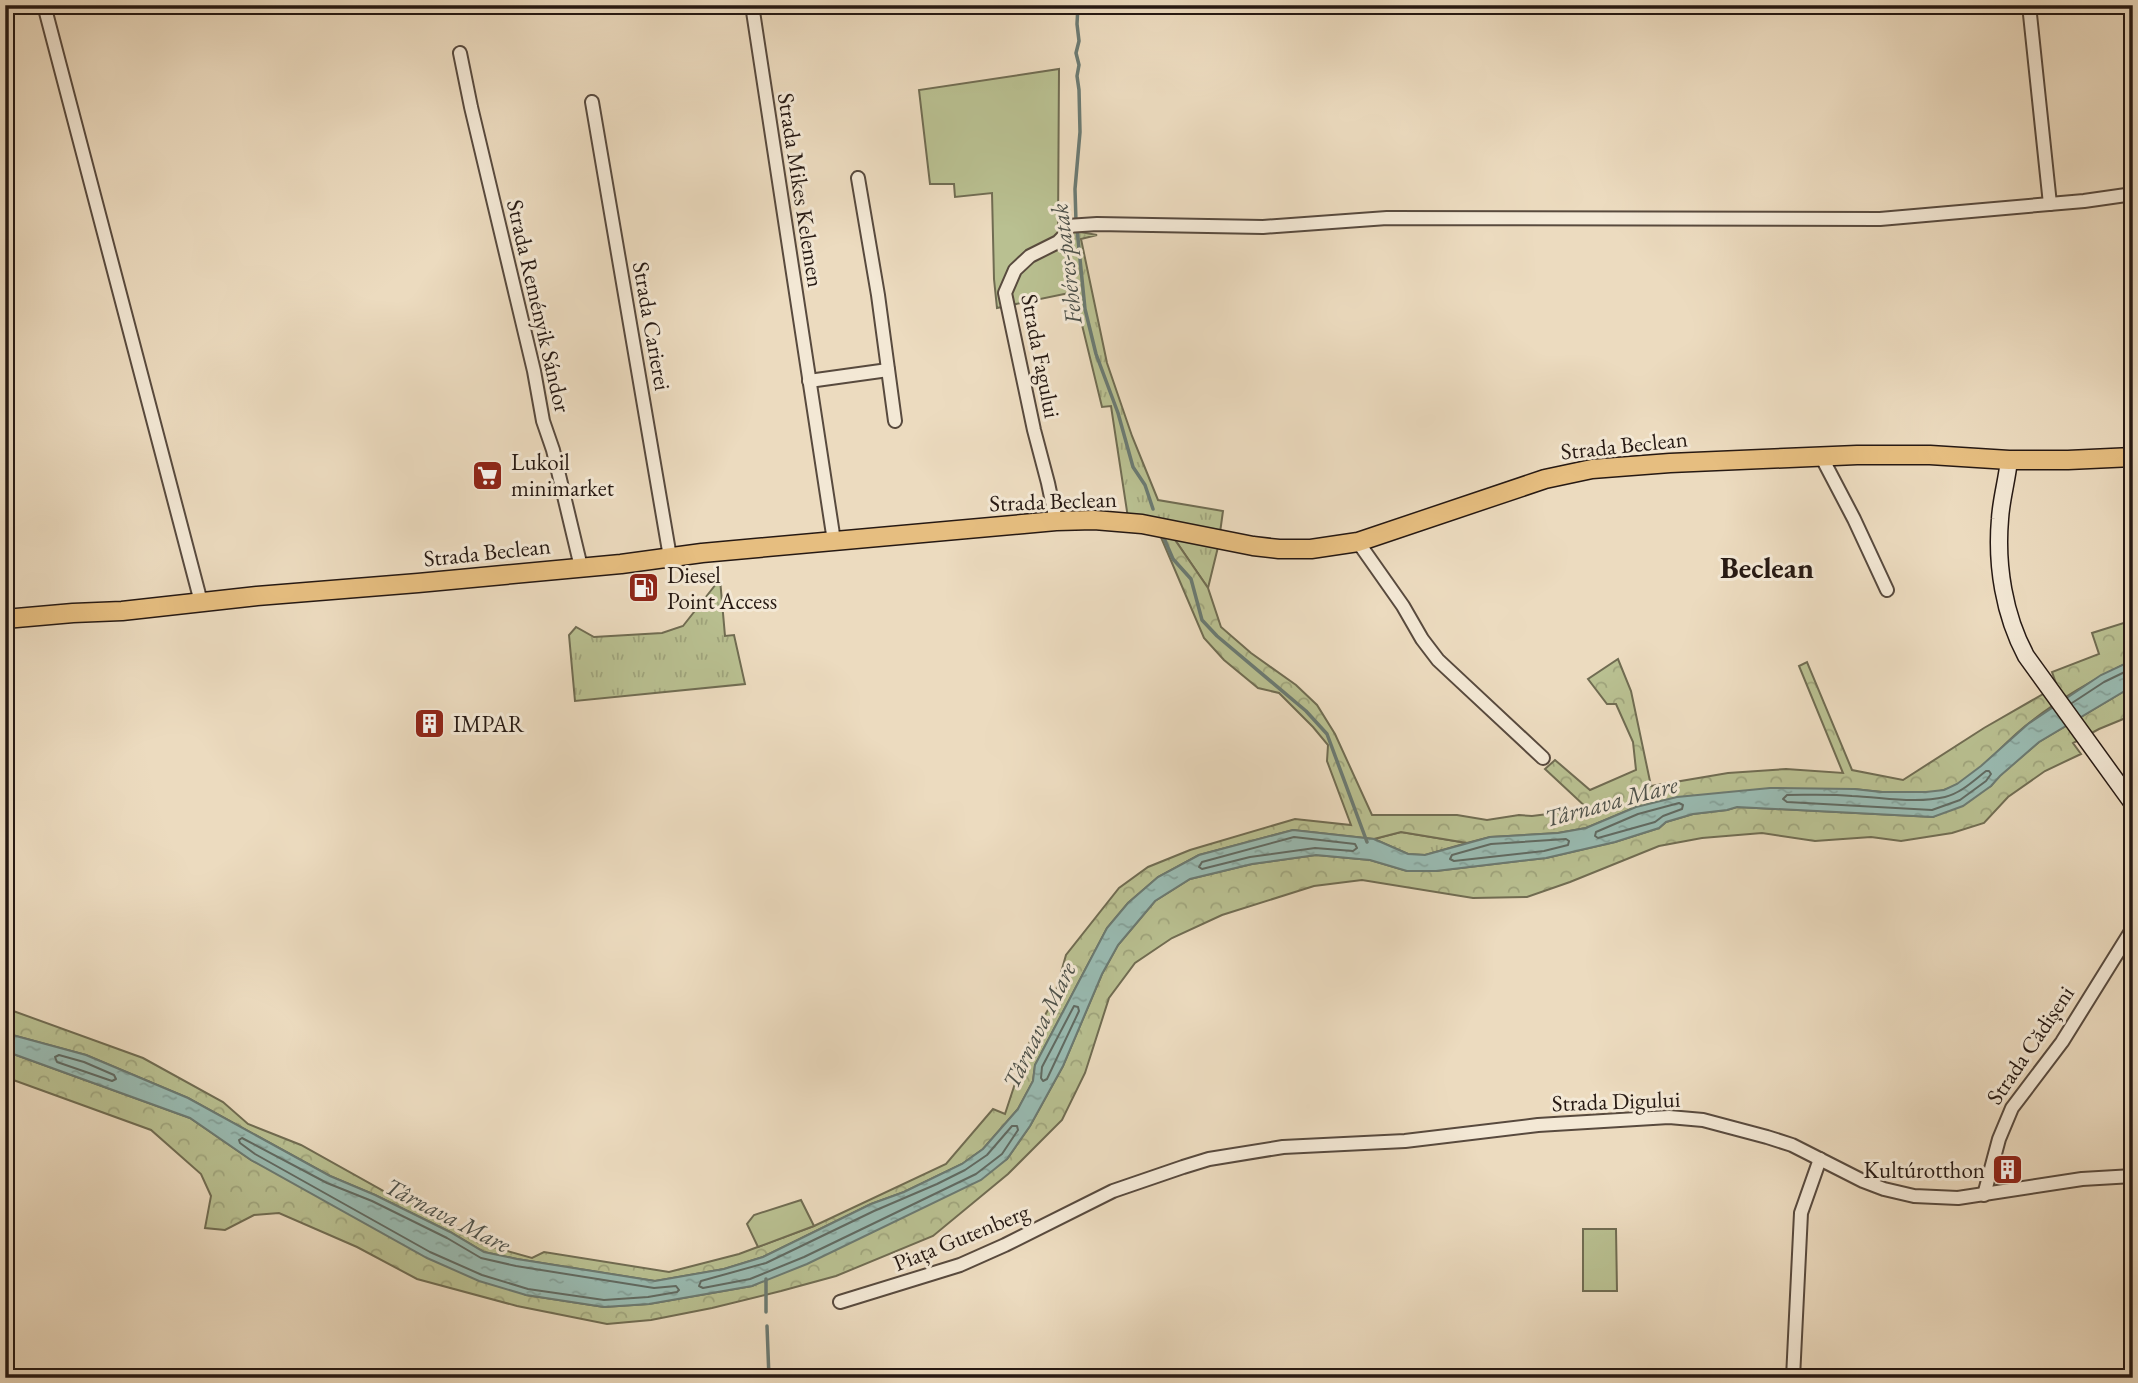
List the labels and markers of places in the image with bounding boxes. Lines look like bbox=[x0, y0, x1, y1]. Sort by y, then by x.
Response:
place label: Lukoil minimarket bbox=[511, 447, 615, 503]
supermarket icon: Lukoil minimarket bbox=[471, 458, 505, 492]
place label: Diesel Point Access bbox=[667, 560, 777, 616]
fuel station icon: Diesel Point Access bbox=[627, 571, 661, 605]
building icon: IMPAR bbox=[413, 707, 447, 741]
place label: IMPAR bbox=[453, 709, 525, 739]
building icon: Kultúrotthon bbox=[1991, 1153, 2025, 1187]
place label: Kultúrotthon bbox=[1863, 1155, 1985, 1185]

